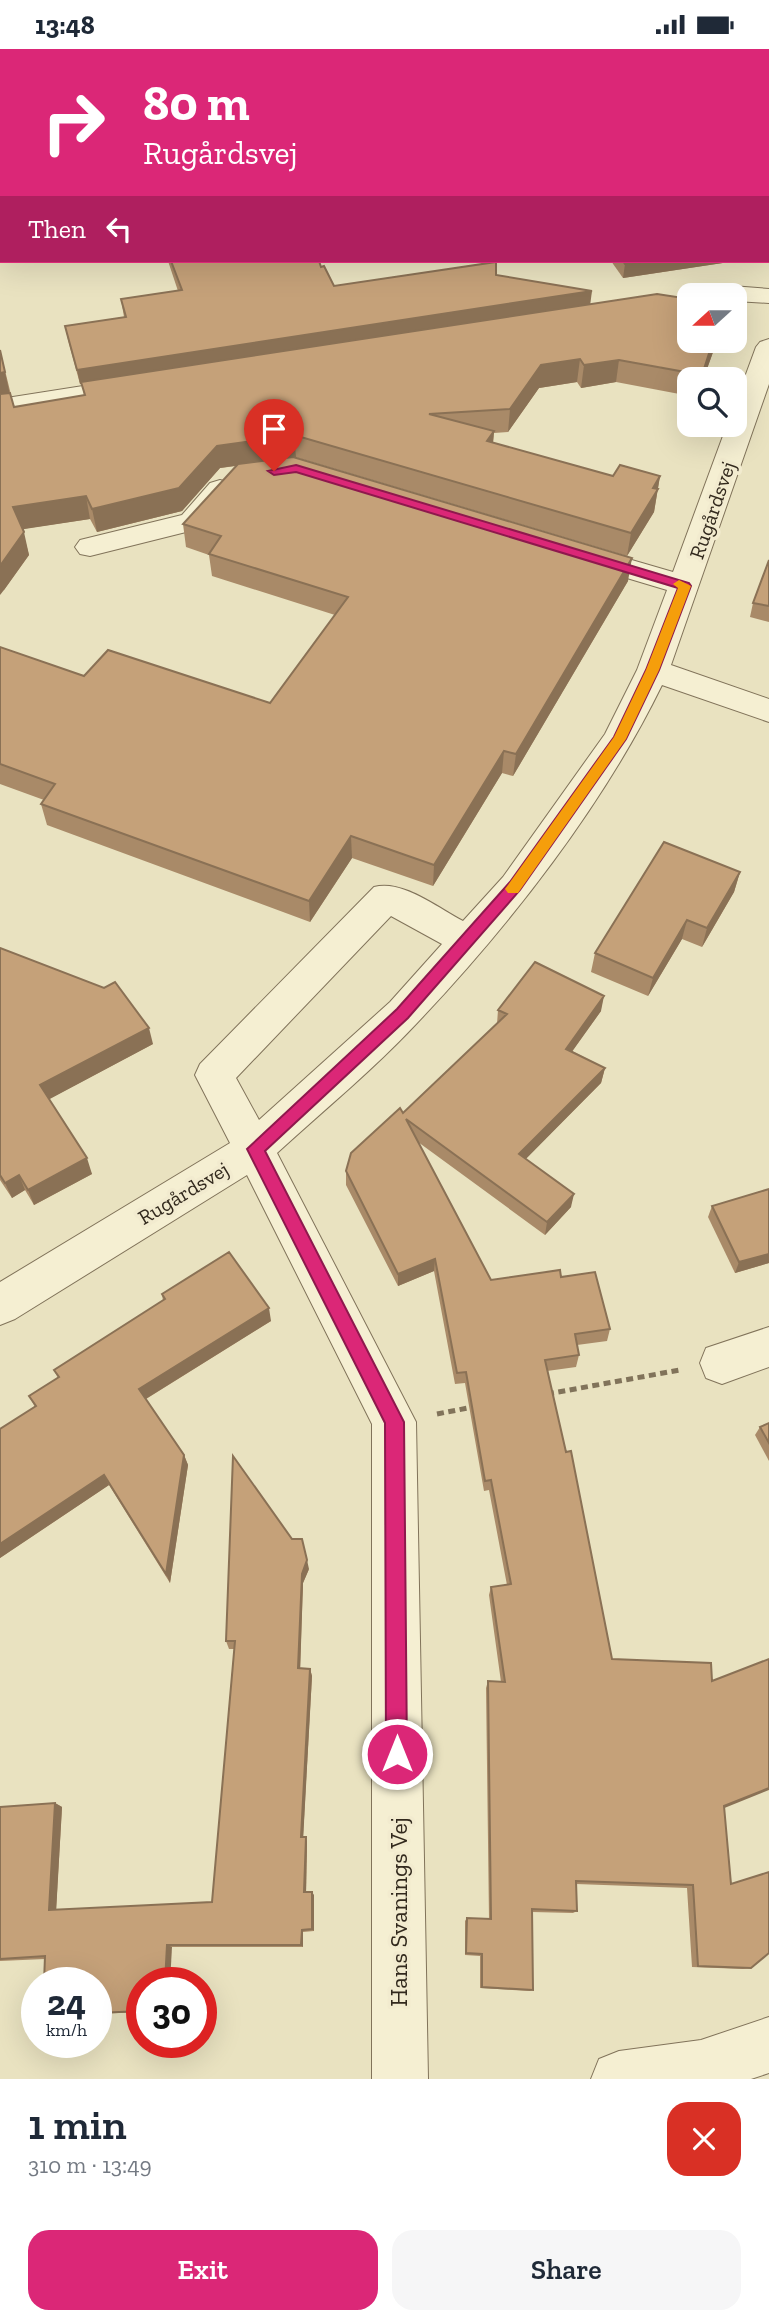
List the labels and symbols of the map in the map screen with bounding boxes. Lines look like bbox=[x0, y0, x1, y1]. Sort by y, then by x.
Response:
north arrow bbox=[677, 283, 747, 353]
pin bbox=[244, 399, 304, 471]
street label: Rugårdsvej bbox=[684, 458, 741, 562]
street label: Rugårdsvej bbox=[133, 1156, 233, 1231]
position arrow bbox=[360, 1717, 434, 1791]
street label: Hans Svanings Vej bbox=[384, 1817, 413, 2007]
speed limit sign: 30 bbox=[126, 1967, 217, 2058]

